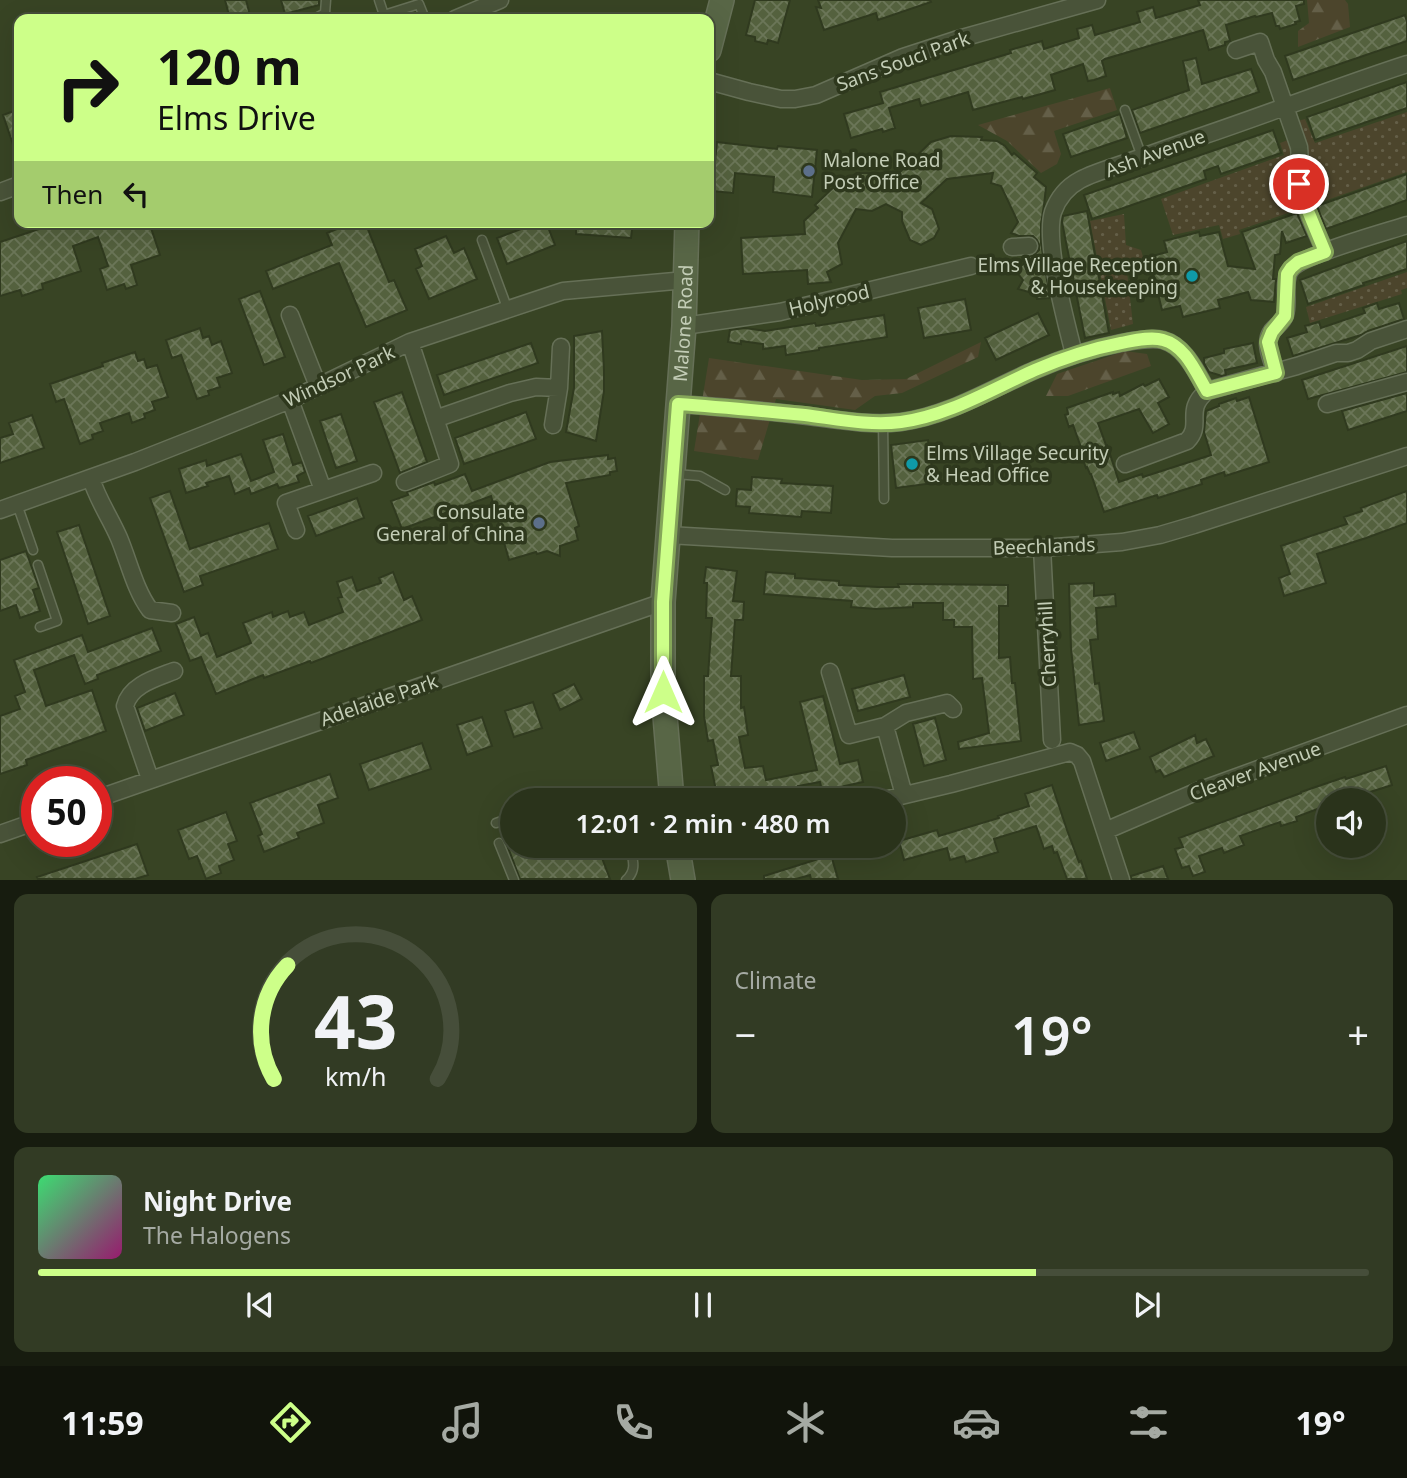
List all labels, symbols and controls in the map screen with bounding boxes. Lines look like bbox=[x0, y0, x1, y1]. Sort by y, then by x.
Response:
street label: Sans Souci Park bbox=[833, 25, 973, 97]
text: 120 m bbox=[157, 33, 302, 99]
icon: right bbox=[42, 42, 133, 133]
text: Elms Drive bbox=[157, 96, 316, 139]
street label: Ash Avenue bbox=[1101, 123, 1209, 183]
place label: Malone Road Post Office bbox=[823, 147, 940, 195]
pin bbox=[1269, 154, 1329, 214]
marker: Malone Road Post Office bbox=[801, 163, 817, 179]
icon: arrive bbox=[1280, 165, 1318, 203]
icon: left bbox=[117, 175, 155, 213]
text: Then bbox=[42, 176, 103, 212]
place label: Elms Village Reception & Housekeeping bbox=[978, 252, 1178, 300]
street label: Malone Road bbox=[667, 264, 699, 383]
marker: Elms Village Reception & Housekeeping bbox=[1184, 268, 1200, 284]
street label: Holyrood bbox=[786, 278, 872, 322]
street label: Windsor Park bbox=[279, 339, 399, 413]
place label: Elms Village Security & Head Office bbox=[926, 440, 1109, 488]
marker: Elms Village Security & Head Office bbox=[904, 456, 920, 472]
place label: Consulate General of China bbox=[376, 499, 525, 547]
marker: Consulate General of China bbox=[531, 515, 547, 531]
street label: Beechlands bbox=[992, 531, 1096, 561]
street label: Cherryhill bbox=[1032, 600, 1062, 688]
position arrow bbox=[626, 655, 700, 729]
street label: Adelaide Park bbox=[317, 668, 441, 732]
street label: Cleaver Avenue bbox=[1186, 735, 1324, 807]
speed limit sign: 50 bbox=[21, 766, 112, 857]
map controls bbox=[1316, 788, 1386, 858]
button: sound bbox=[1316, 788, 1386, 858]
text: 12:01 · 2 min · 480 m bbox=[576, 805, 830, 841]
text: Climate bbox=[735, 964, 817, 996]
text: 43 bbox=[314, 972, 397, 1071]
text: 19° bbox=[1011, 999, 1093, 1070]
text: − bbox=[735, 1008, 756, 1060]
text: + bbox=[1347, 1008, 1369, 1060]
text: km/h bbox=[324, 1059, 386, 1093]
text: Night Drive bbox=[143, 1183, 292, 1219]
text: The Halogens bbox=[143, 1219, 291, 1251]
icon: previous bbox=[241, 1286, 279, 1324]
icon: pause bbox=[684, 1286, 722, 1324]
icon: next bbox=[1128, 1286, 1166, 1324]
icon: directions bbox=[266, 1398, 315, 1447]
icon: music bbox=[438, 1398, 487, 1447]
icon: phone bbox=[609, 1398, 658, 1447]
icon: climate bbox=[781, 1398, 830, 1447]
icon: car bbox=[952, 1398, 1001, 1447]
icon: filters bbox=[1124, 1398, 1173, 1447]
text: 11:59 bbox=[61, 1401, 144, 1444]
text: 19° bbox=[1295, 1401, 1346, 1444]

